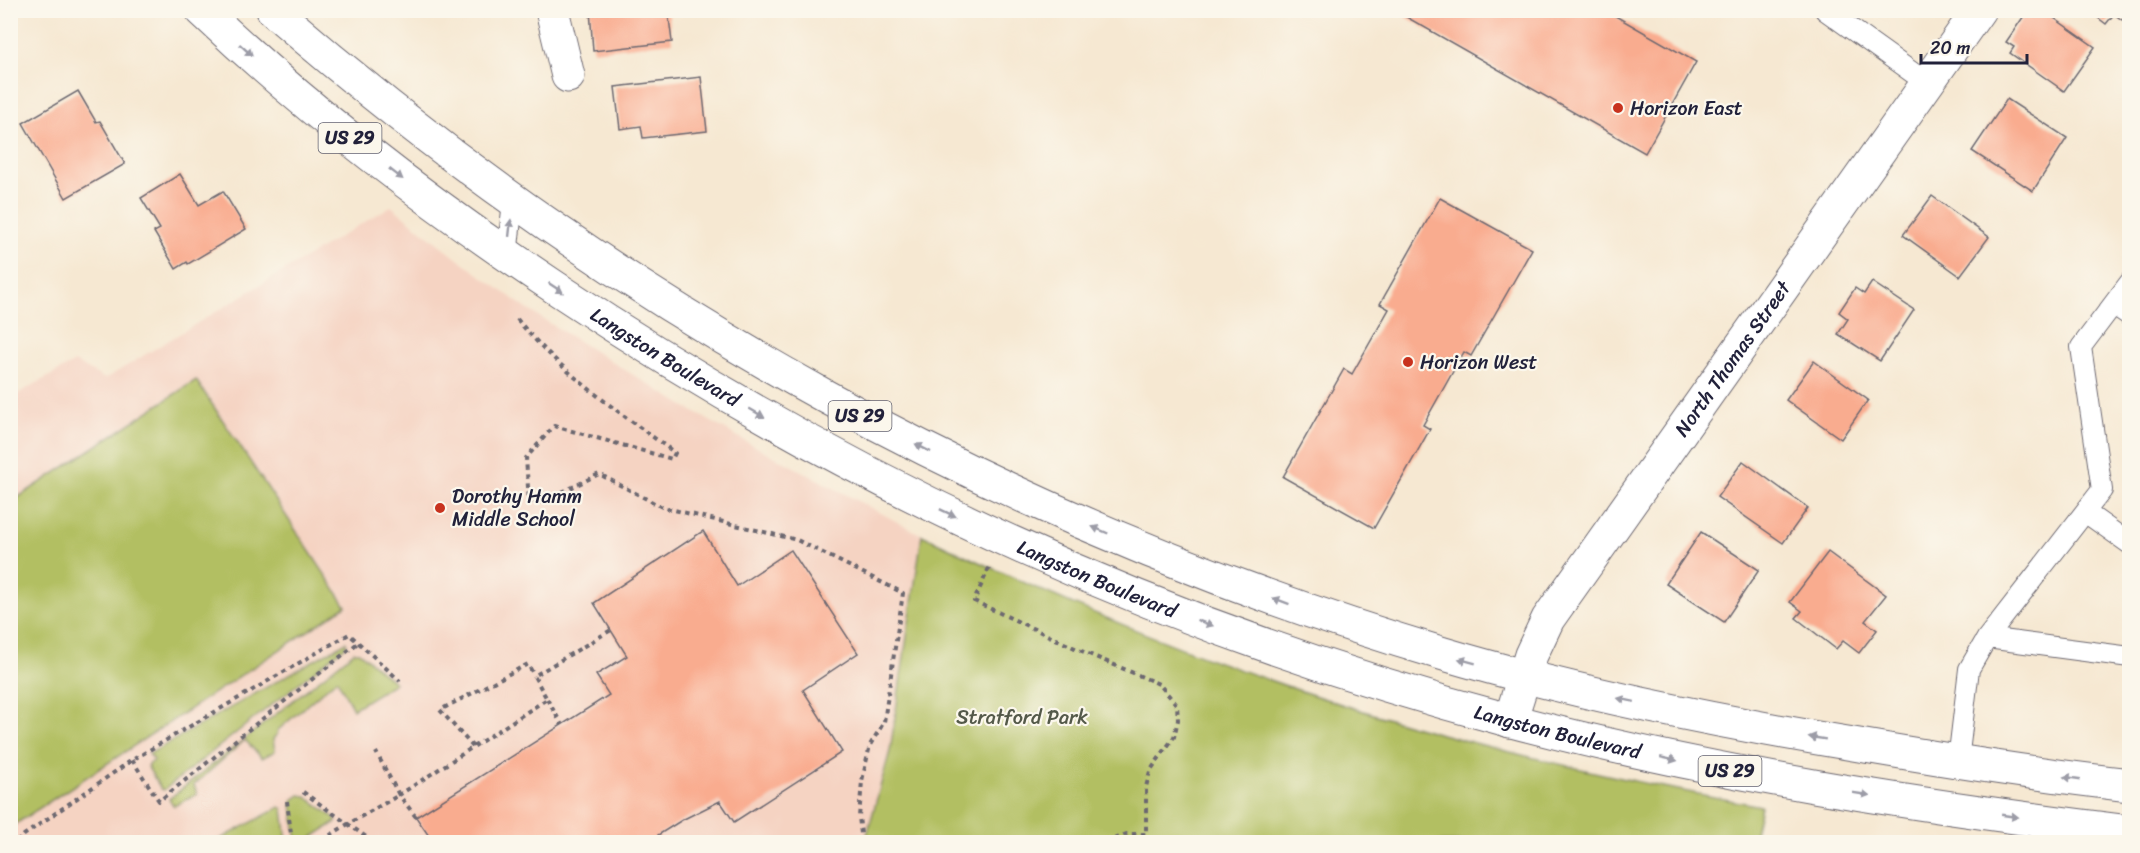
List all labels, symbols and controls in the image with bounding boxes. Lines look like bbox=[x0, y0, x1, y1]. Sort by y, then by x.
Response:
scale bar bbox=[1921, 27, 2028, 65]
text: 20 m bbox=[1930, 32, 1970, 64]
one-way arrow bbox=[238, 43, 253, 57]
place label: Horizon East bbox=[1630, 91, 1743, 126]
marker: Horizon East bbox=[1611, 101, 1625, 115]
road number: US 29 bbox=[318, 123, 382, 153]
one-way arrow bbox=[388, 168, 404, 181]
one-way arrow bbox=[505, 219, 515, 238]
street label: North Thomas Street bbox=[1665, 273, 1801, 444]
one-way arrow bbox=[548, 282, 564, 293]
street label: Langston Boulevard bbox=[583, 298, 748, 418]
place label: Horizon West bbox=[1420, 345, 1537, 380]
marker: Horizon West bbox=[1401, 355, 1415, 369]
road number: US 29 bbox=[828, 401, 892, 431]
one-way arrow bbox=[749, 408, 765, 419]
one-way arrow bbox=[914, 443, 931, 453]
place label: Dorothy Hamm Middle School bbox=[452, 479, 582, 537]
marker: Dorothy Hamm Middle School bbox=[433, 501, 447, 515]
one-way arrow bbox=[940, 509, 957, 518]
one-way arrow bbox=[1090, 525, 1108, 535]
street label: Langston Boulevard bbox=[1011, 530, 1183, 629]
one-way arrow bbox=[1272, 596, 1290, 605]
one-way arrow bbox=[1196, 619, 1214, 629]
one-way arrow bbox=[1458, 655, 1476, 665]
street label: Langston Boulevard bbox=[1470, 695, 1646, 770]
one-way arrow bbox=[1617, 695, 1635, 705]
park label: Stratford Park bbox=[956, 700, 1088, 735]
one-way arrow bbox=[1808, 733, 1827, 742]
one-way arrow bbox=[1660, 754, 1678, 764]
road number: US 29 bbox=[1698, 756, 1762, 786]
one-way arrow bbox=[2062, 773, 2081, 782]
one-way arrow bbox=[1852, 789, 1871, 798]
one-way arrow bbox=[2000, 812, 2019, 821]

